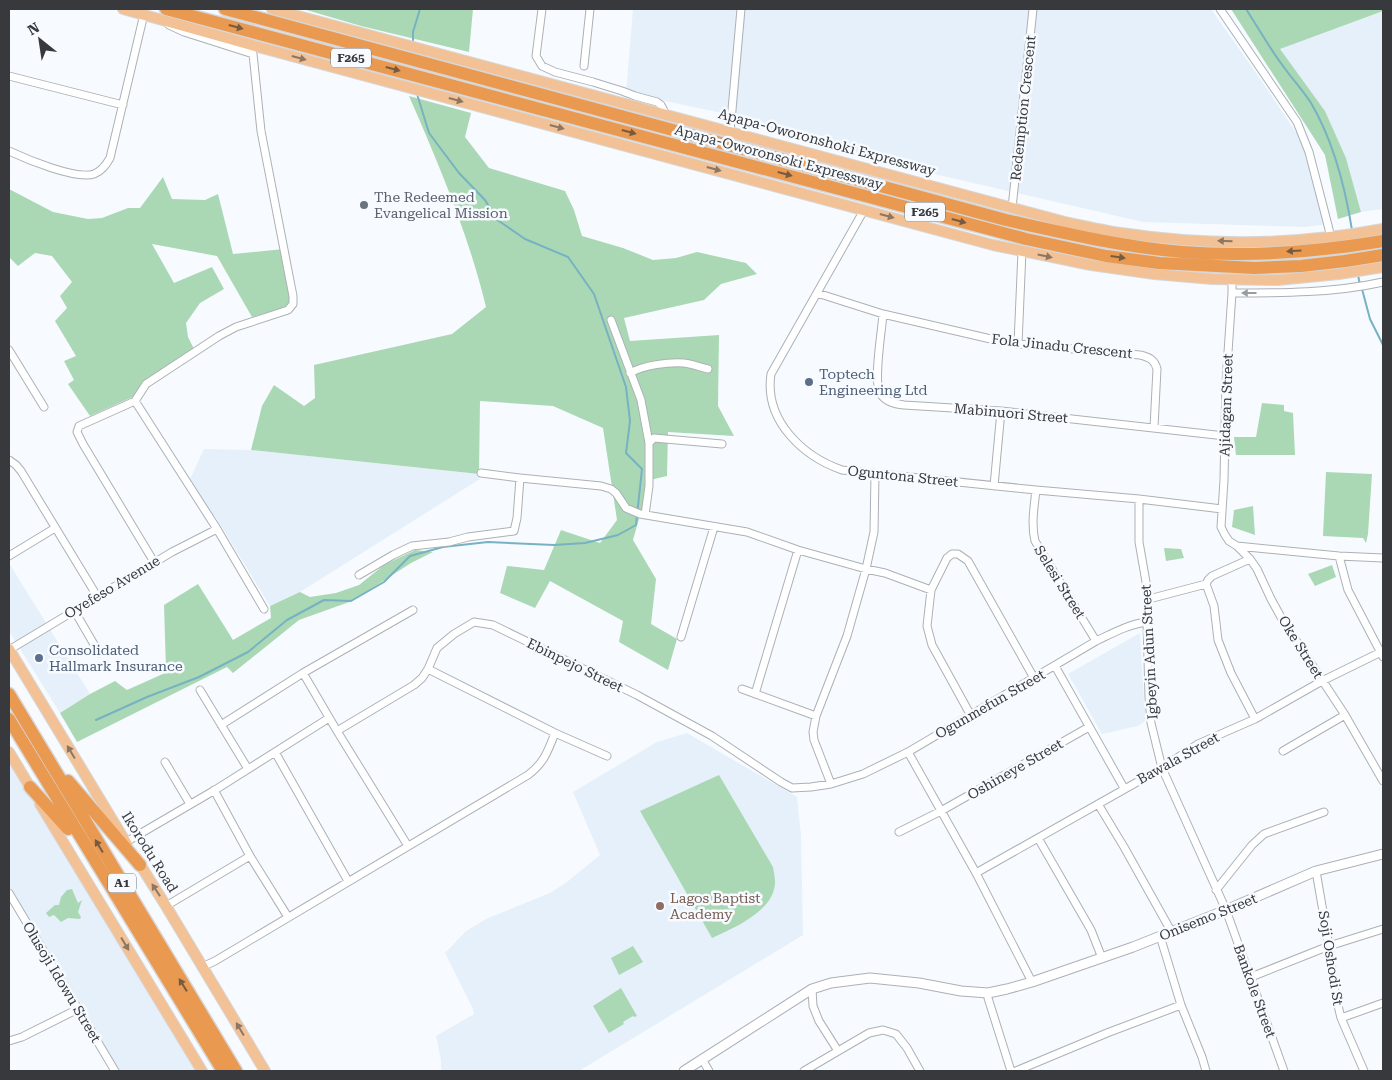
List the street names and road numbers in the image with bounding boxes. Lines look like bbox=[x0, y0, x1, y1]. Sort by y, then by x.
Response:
street label: Redemption Crescent bbox=[1007, 34, 1039, 182]
road number: F265 bbox=[331, 48, 371, 68]
street label: Apapa-Oworonshoki Expressway bbox=[717, 105, 938, 179]
street label: Apapa-Oworonsoki Expressway bbox=[673, 121, 886, 193]
road number: F265 bbox=[905, 202, 945, 222]
street label: Fola Jinadu Crescent bbox=[991, 331, 1133, 361]
street label: Ajidagan Street bbox=[1216, 353, 1236, 457]
street label: Mabinuori Street bbox=[953, 400, 1069, 426]
street label: Oguntona Street bbox=[847, 462, 959, 490]
street label: Selesi Street bbox=[1031, 542, 1089, 622]
street label: Oyefeso Avenue bbox=[61, 552, 163, 622]
street label: Igbeyin Adun Street bbox=[1137, 584, 1161, 720]
street label: Oke Street bbox=[1275, 613, 1327, 681]
street label: Ebinpejo Street bbox=[524, 635, 626, 695]
street label: Ogunmefun Street bbox=[932, 666, 1048, 742]
street label: Bawala Street bbox=[1134, 729, 1222, 787]
street label: Oshineye Street bbox=[965, 735, 1065, 803]
street label: Ikorodu Road bbox=[119, 809, 181, 895]
road number: A1 bbox=[108, 874, 136, 892]
street label: Onisemo Street bbox=[1157, 890, 1259, 944]
street label: Soji Oshodi St bbox=[1316, 909, 1346, 1007]
street label: Olusoji Idowu Street bbox=[20, 919, 104, 1045]
street label: Bankole Street bbox=[1231, 942, 1279, 1040]

